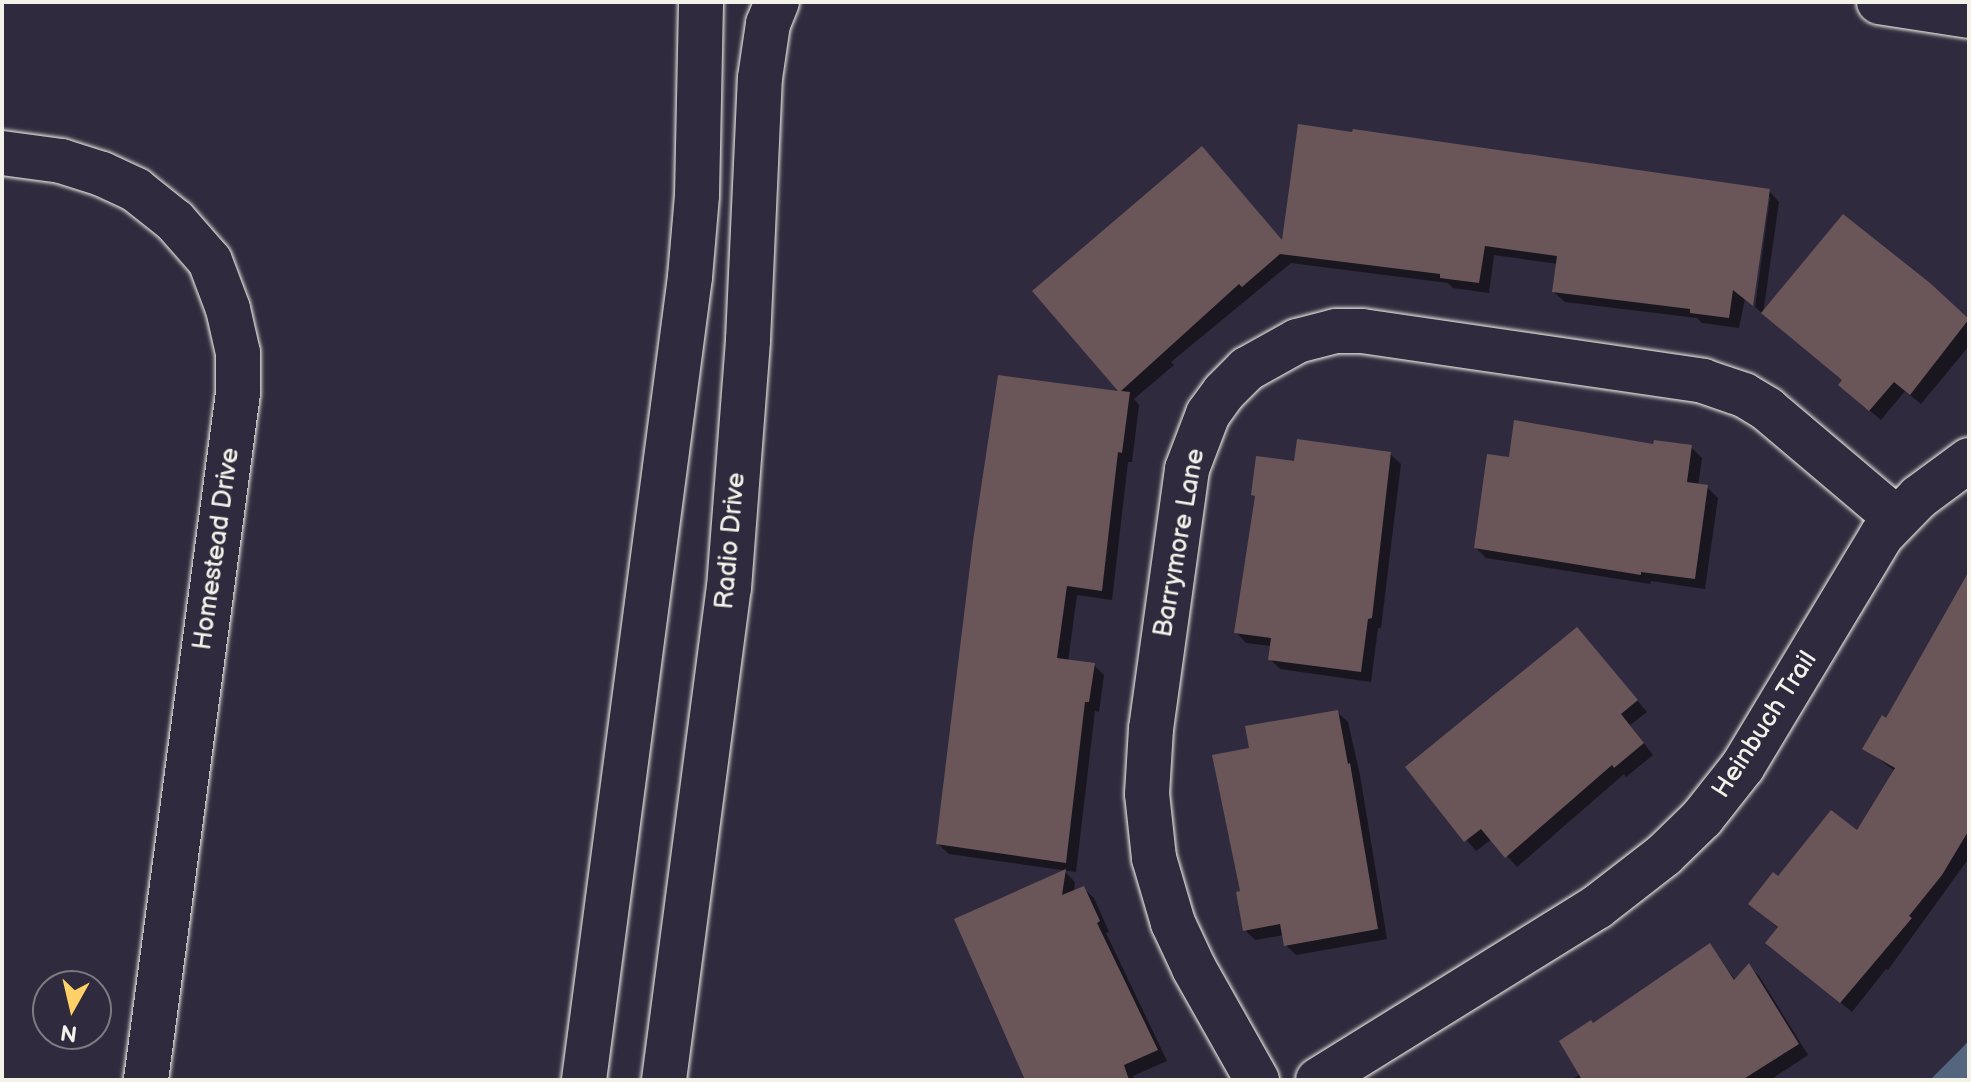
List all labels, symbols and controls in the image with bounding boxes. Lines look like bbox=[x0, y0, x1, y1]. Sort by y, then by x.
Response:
street label: Homestead Drive bbox=[187, 446, 247, 652]
street label: Barrymore Lane bbox=[1148, 446, 1212, 640]
street label: Radio Drive bbox=[709, 471, 753, 611]
street label: Heinbuch Trail bbox=[1706, 646, 1824, 804]
north arrow bbox=[32, 970, 112, 1050]
text: N bbox=[59, 1018, 79, 1047]

